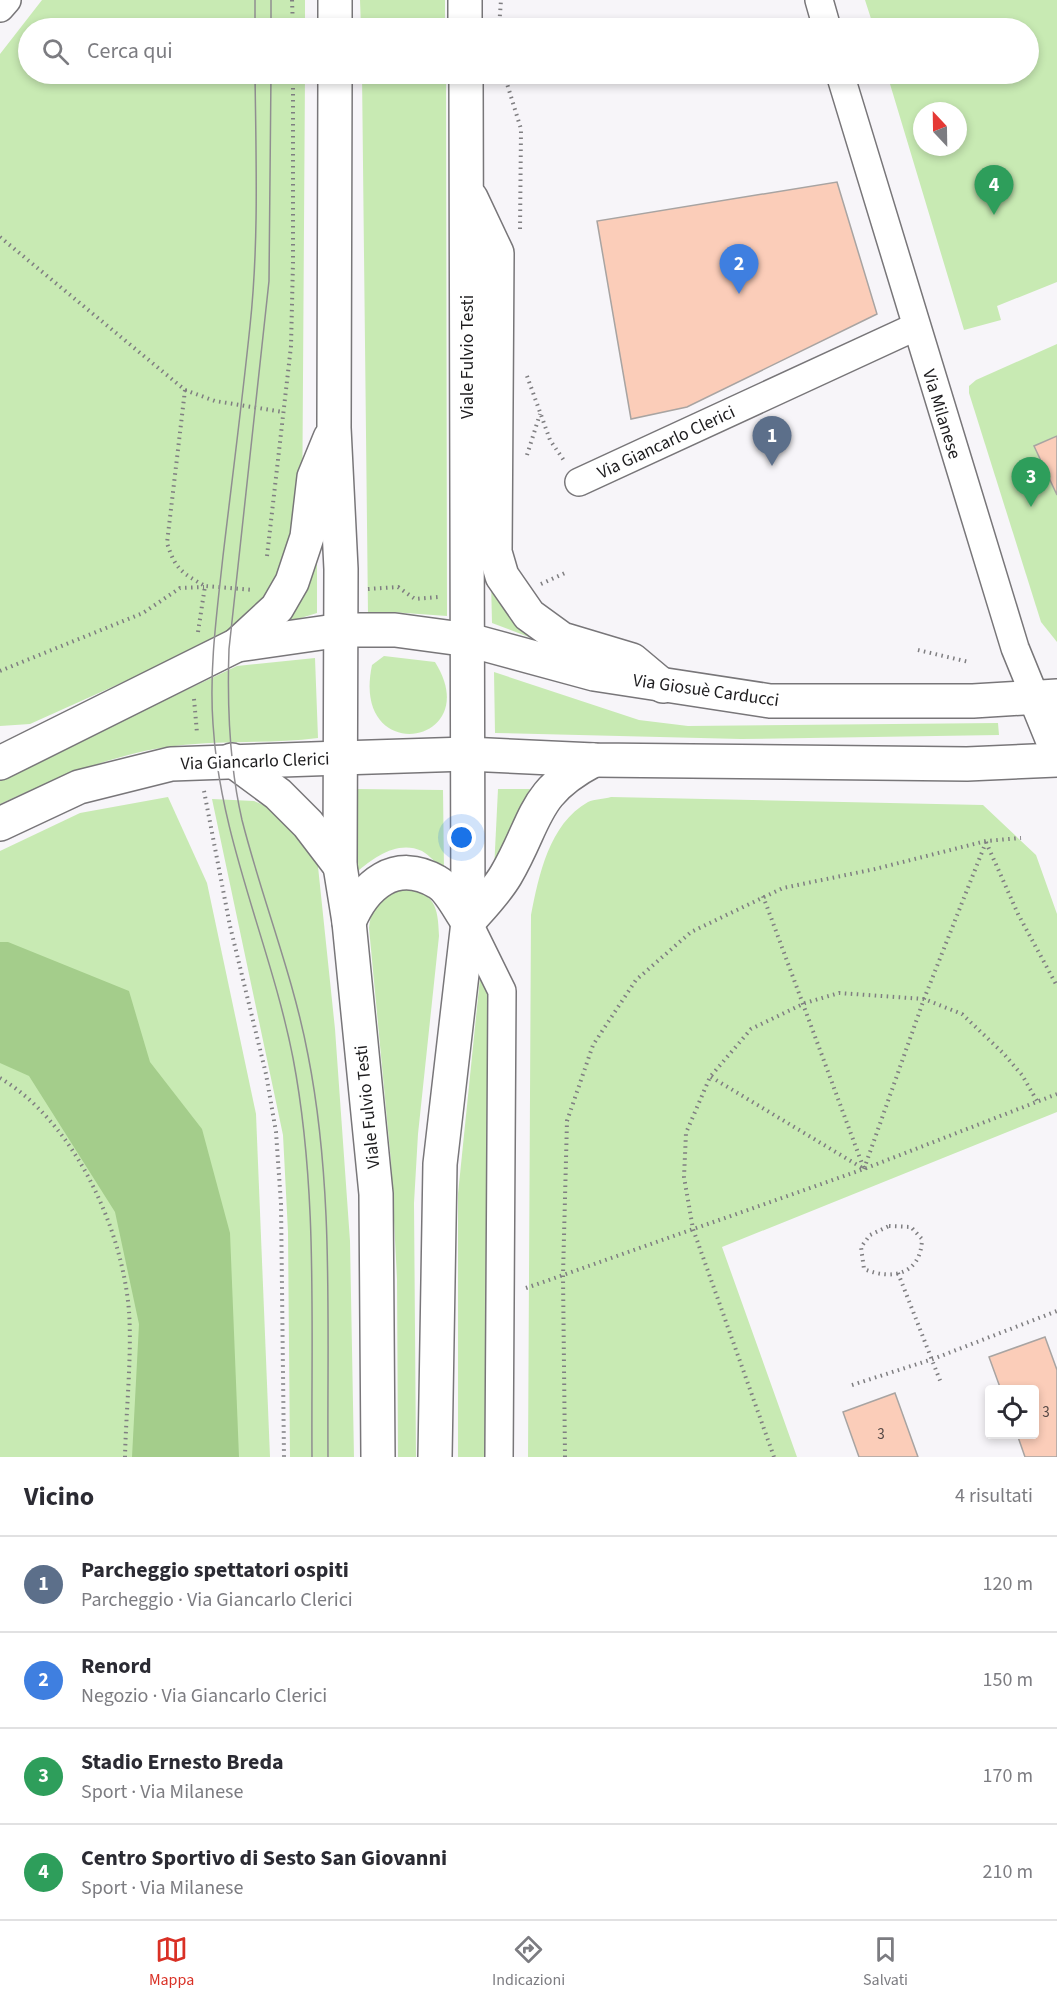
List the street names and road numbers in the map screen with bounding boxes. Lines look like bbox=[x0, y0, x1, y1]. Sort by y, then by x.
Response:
street label: Viale Fulvio Testi bbox=[455, 295, 480, 419]
street label: Via Milanese bbox=[916, 366, 967, 462]
street label: Via Giancarlo Clerici bbox=[593, 400, 739, 485]
street label: Via Giosuè Carducci bbox=[631, 668, 781, 713]
street label: Via Giancarlo Clerici bbox=[180, 746, 330, 777]
street label: Viale Fulvio Testi bbox=[349, 1044, 386, 1170]

